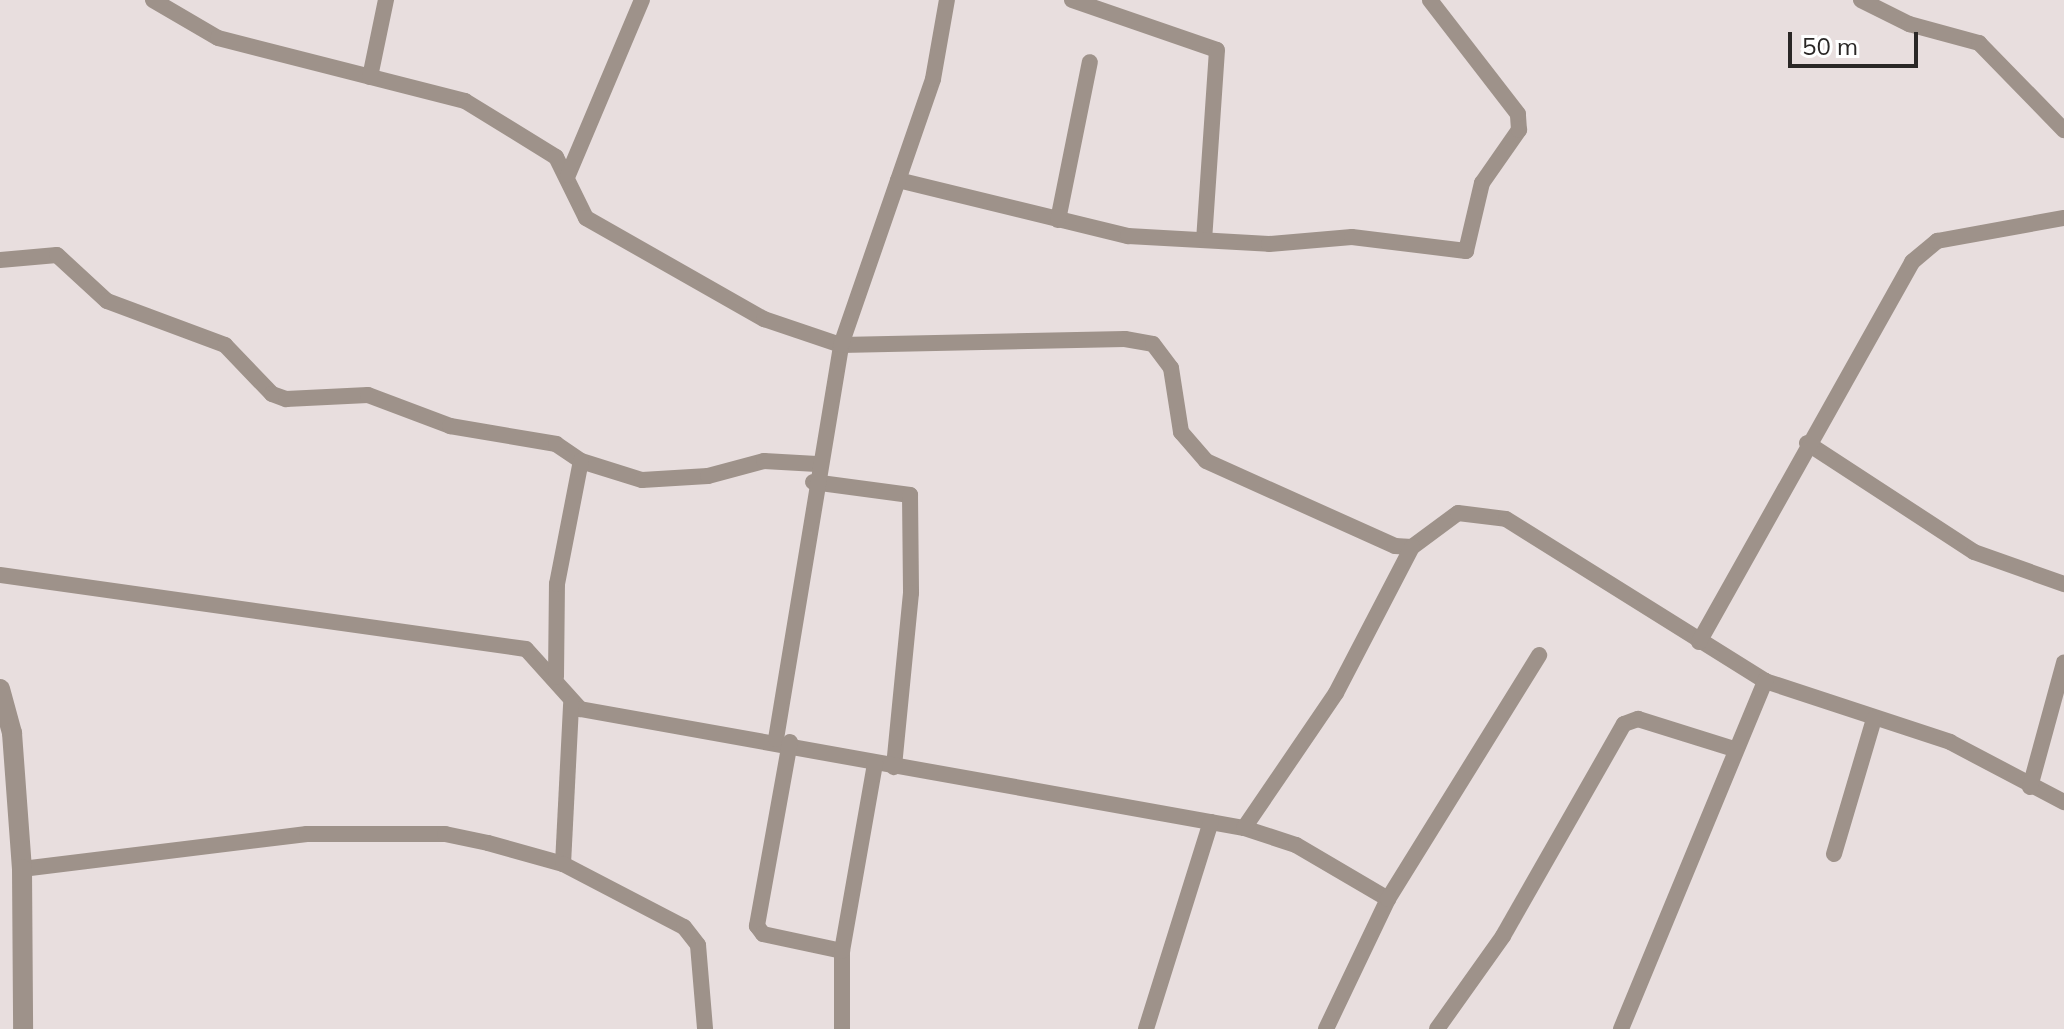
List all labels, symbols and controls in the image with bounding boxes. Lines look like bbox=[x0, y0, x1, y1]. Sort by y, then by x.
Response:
scale bar bbox=[1792, 16, 1922, 66]
text: 50 m bbox=[1802, 31, 1858, 61]

